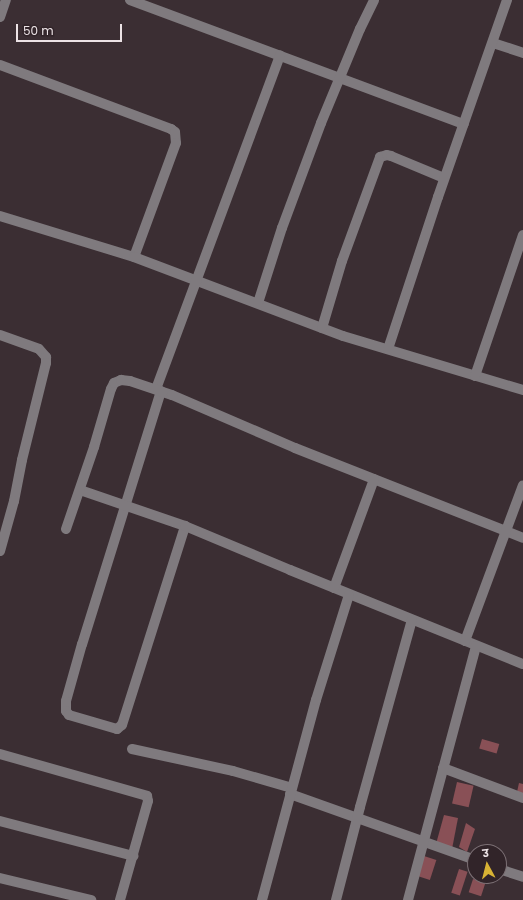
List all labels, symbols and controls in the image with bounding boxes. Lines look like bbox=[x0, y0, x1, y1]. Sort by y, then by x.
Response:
scale bar bbox=[18, 16, 124, 42]
text: 50 m bbox=[23, 22, 54, 39]
north arrow bbox=[467, 844, 507, 884]
text: उ bbox=[482, 845, 490, 861]

